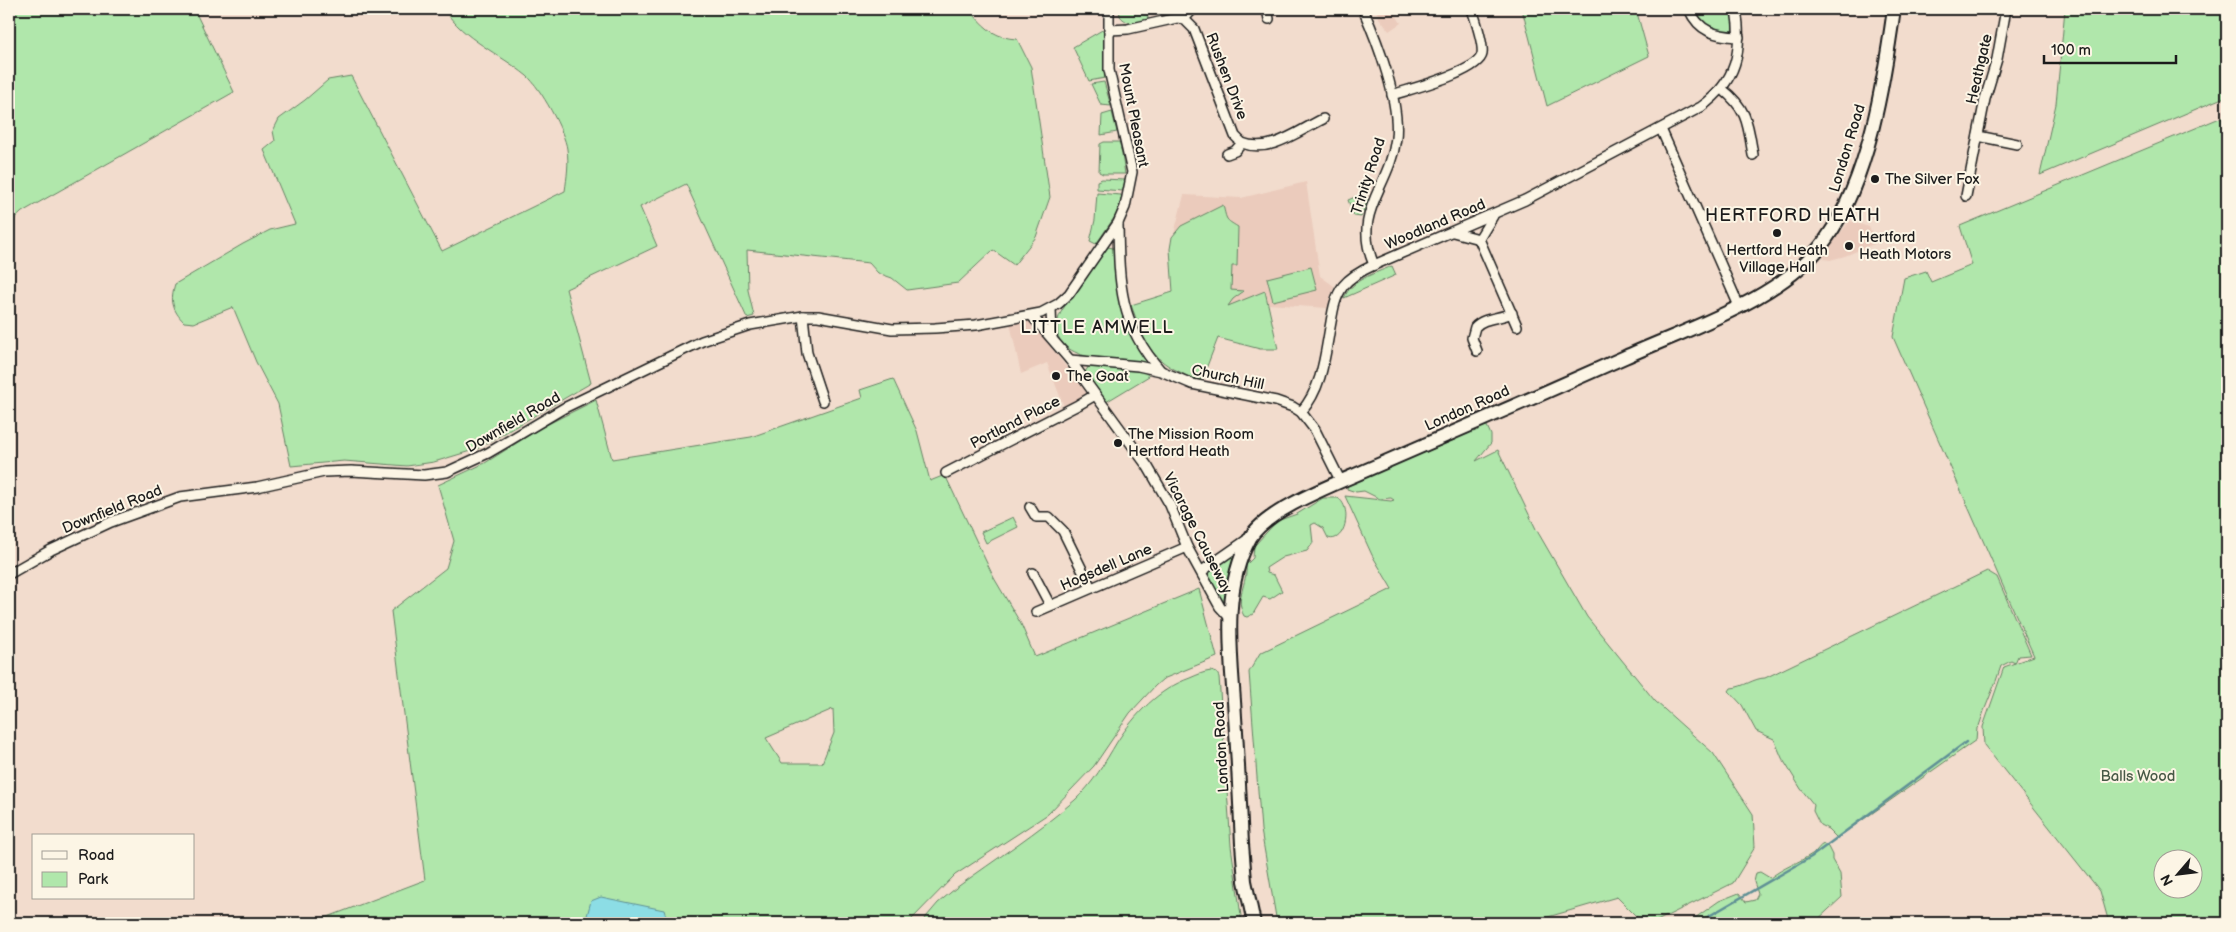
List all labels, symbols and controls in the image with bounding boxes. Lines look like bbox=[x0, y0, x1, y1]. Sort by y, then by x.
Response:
street label: Rushen Drive bbox=[1201, 30, 1252, 122]
street label: Heathgate bbox=[1962, 32, 1997, 106]
scale bar bbox=[2044, 32, 2176, 64]
text: 100 m bbox=[2051, 41, 2091, 60]
street label: Mount Pleasant bbox=[1114, 61, 1153, 169]
street label: London Road bbox=[1825, 102, 1870, 194]
street label: Trinity Road bbox=[1347, 135, 1390, 217]
place label: The Silver Fox bbox=[1885, 170, 1979, 189]
marker: The Silver Fox bbox=[1869, 173, 1881, 185]
street label: Woodland Road bbox=[1382, 195, 1488, 254]
district label: HERTFORD HEATH bbox=[1705, 205, 1881, 226]
marker: Hertford Heath Village Hall bbox=[1771, 227, 1783, 239]
place label: Hertford Heath Motors bbox=[1859, 228, 1952, 264]
marker: Hertford Heath Motors bbox=[1843, 240, 1855, 252]
place label: Hertford Heath Village Hall bbox=[1726, 241, 1828, 277]
district label: LITTLE AMWELL bbox=[1020, 317, 1174, 338]
street label: Church Hill bbox=[1190, 361, 1266, 394]
place label: The Goat bbox=[1066, 367, 1129, 386]
marker: The Goat bbox=[1050, 370, 1062, 382]
street label: London Road bbox=[1422, 381, 1513, 436]
street label: Downfield Road bbox=[463, 388, 564, 457]
street label: Portland Place bbox=[967, 392, 1063, 453]
place label: The Mission Room Hertford Heath bbox=[1128, 425, 1254, 461]
marker: The Mission Room Hertford Heath bbox=[1112, 437, 1124, 449]
street label: Vicarage Causeway bbox=[1159, 469, 1236, 597]
street label: Downfield Road bbox=[59, 481, 165, 538]
street label: Hogsdell Lane bbox=[1057, 540, 1155, 595]
street label: London Road bbox=[1210, 701, 1233, 793]
park label: Balls Wood bbox=[2101, 767, 2175, 786]
legend bbox=[32, 834, 195, 900]
text: Road bbox=[78, 846, 114, 865]
north arrow bbox=[2154, 850, 2204, 900]
text: Park bbox=[78, 870, 109, 889]
text: N bbox=[2157, 871, 2177, 889]

